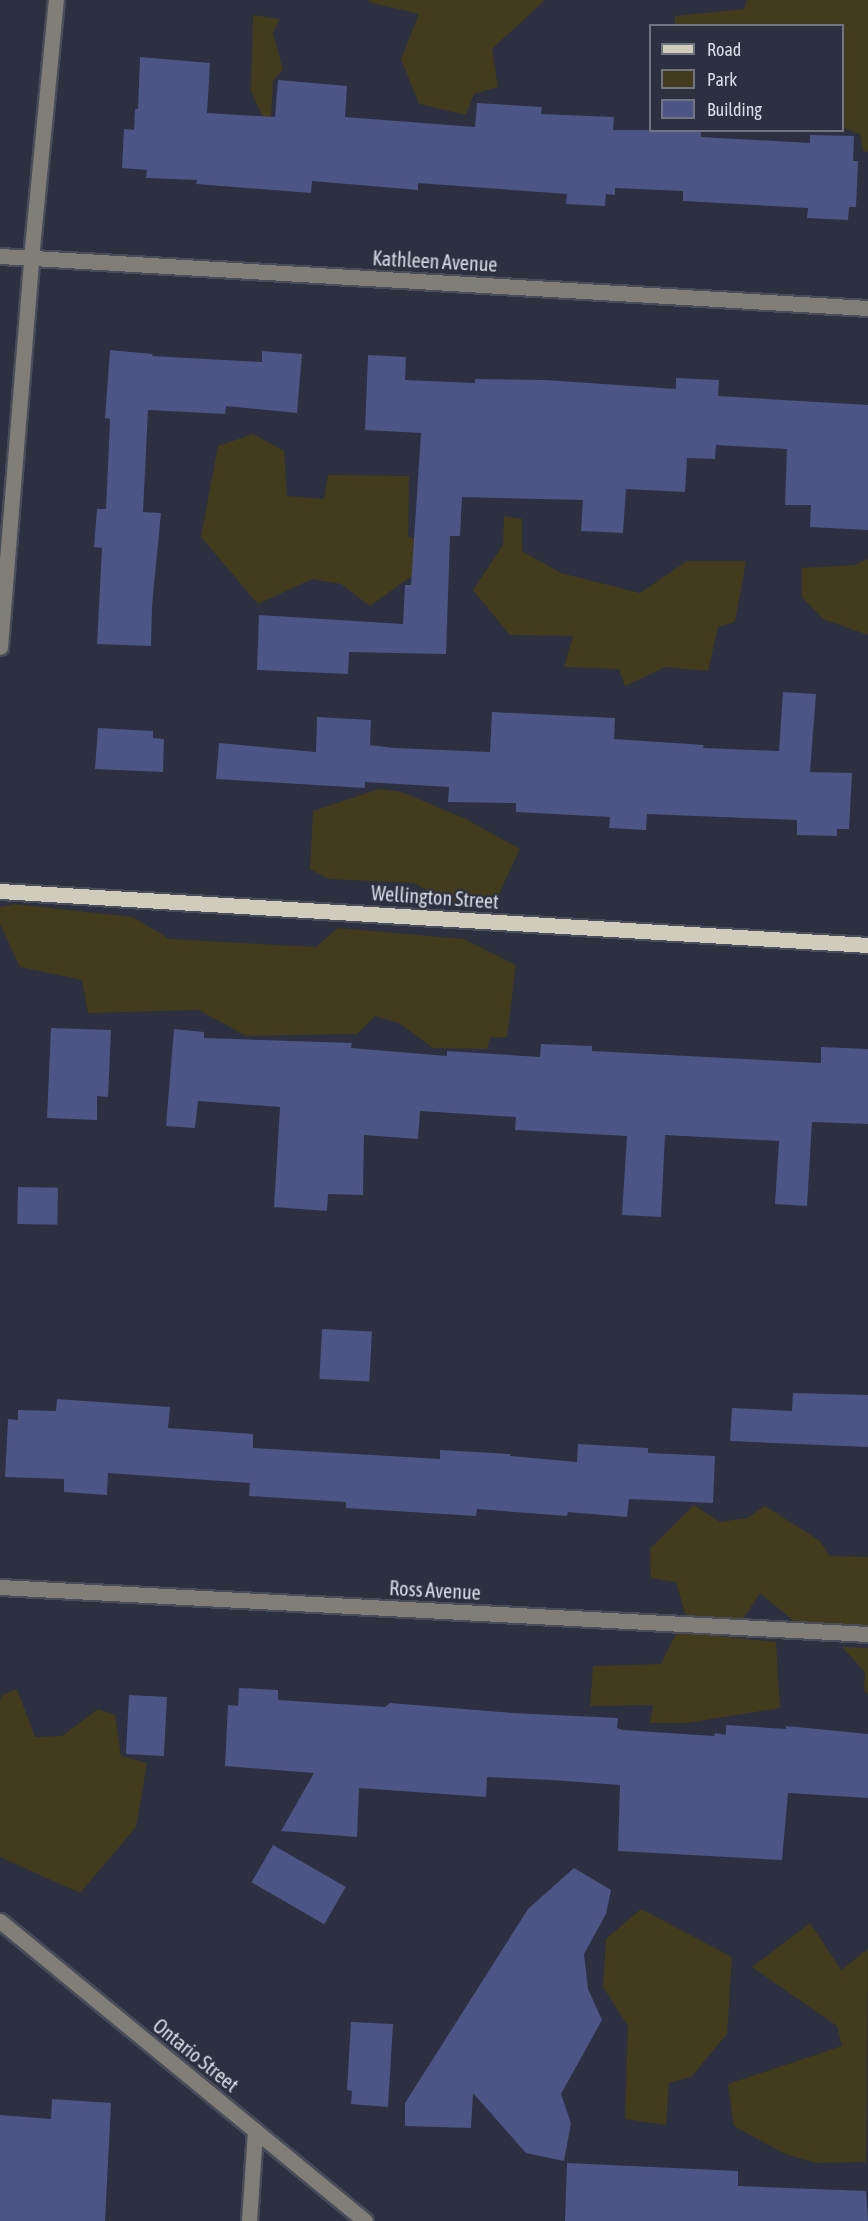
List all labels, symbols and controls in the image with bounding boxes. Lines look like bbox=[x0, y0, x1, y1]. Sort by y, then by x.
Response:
legend bbox=[649, 24, 844, 132]
text: Road bbox=[707, 39, 741, 60]
text: Park bbox=[707, 69, 737, 90]
text: Building bbox=[707, 99, 762, 120]
street label: Kathleen Avenue bbox=[372, 246, 498, 276]
street label: Wellington Street bbox=[370, 881, 500, 913]
street label: Ross Avenue bbox=[389, 1576, 481, 1604]
street label: Ontario Street bbox=[148, 2013, 244, 2097]

